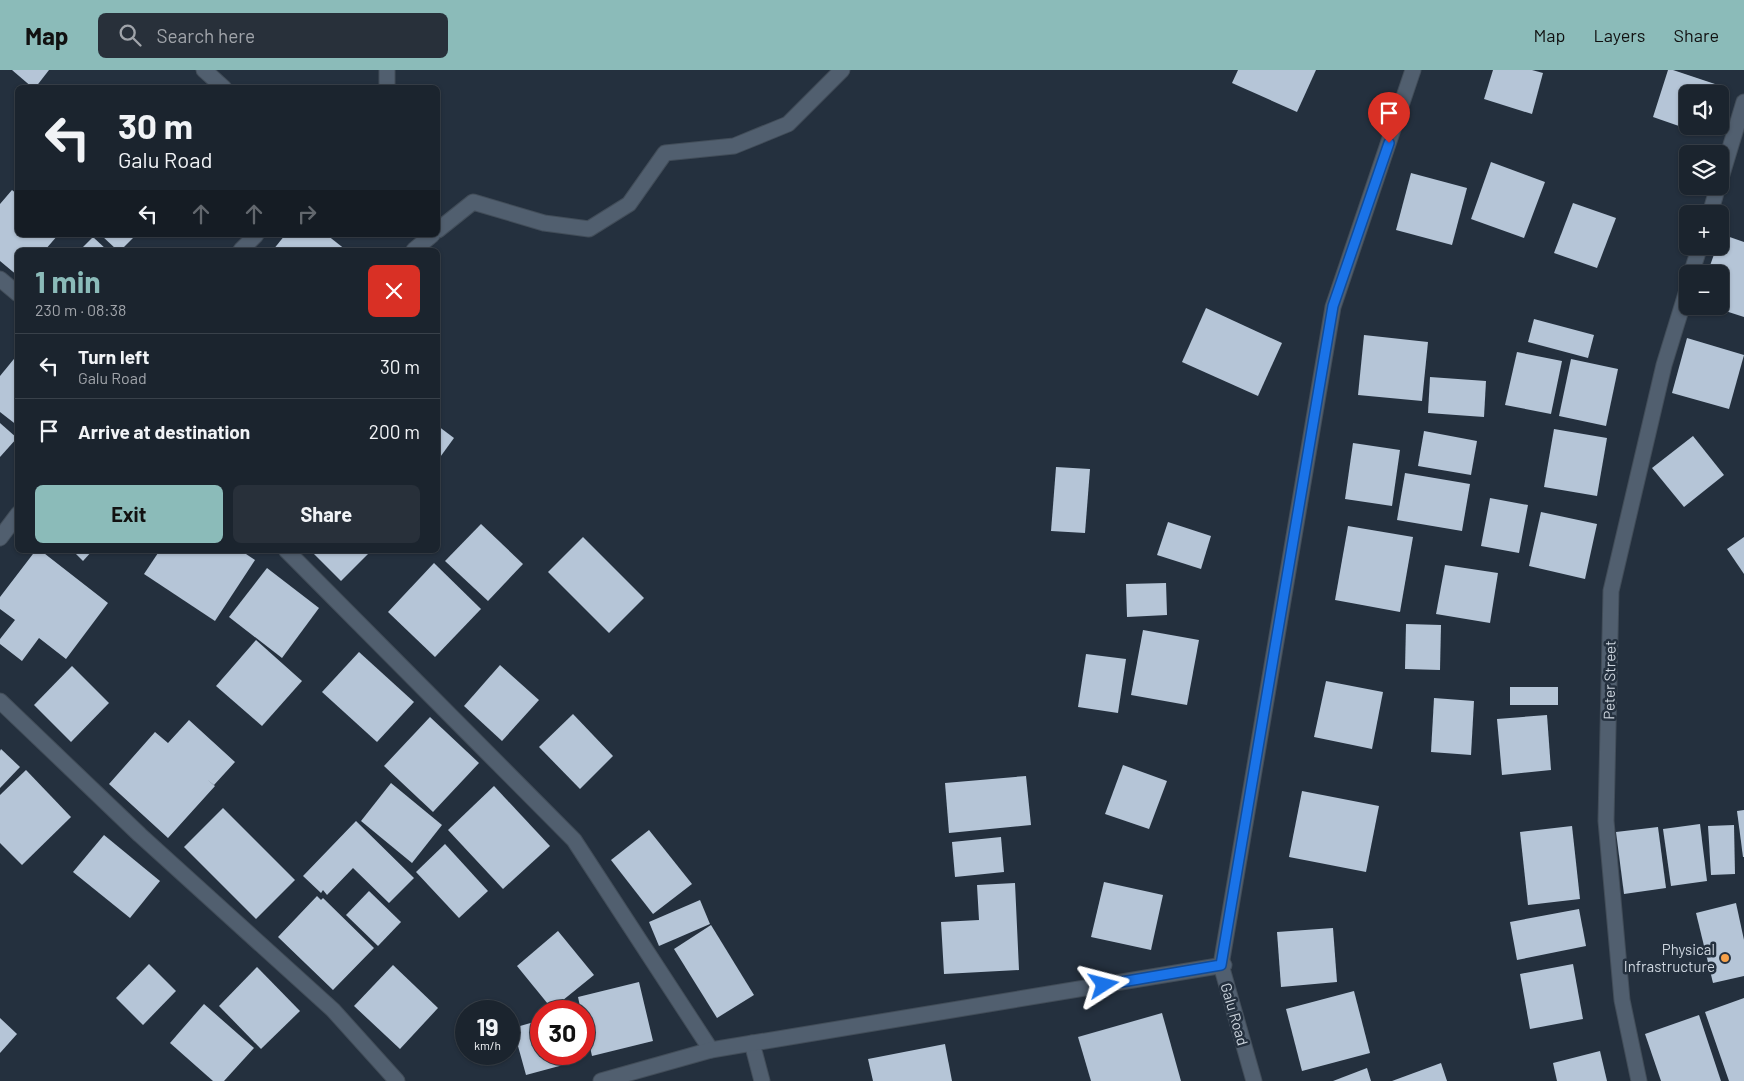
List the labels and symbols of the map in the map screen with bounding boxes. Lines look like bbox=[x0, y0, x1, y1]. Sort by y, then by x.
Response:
pin bbox=[1368, 92, 1410, 143]
street label: Peter Street bbox=[1599, 640, 1619, 720]
place label: Physical Infrastructure bbox=[1624, 940, 1715, 975]
marker: Physical Infrastructure bbox=[1719, 952, 1731, 964]
position arrow bbox=[1077, 958, 1129, 1010]
street label: Galu Road bbox=[1217, 981, 1253, 1047]
speed limit sign: 30 bbox=[530, 1000, 595, 1065]

